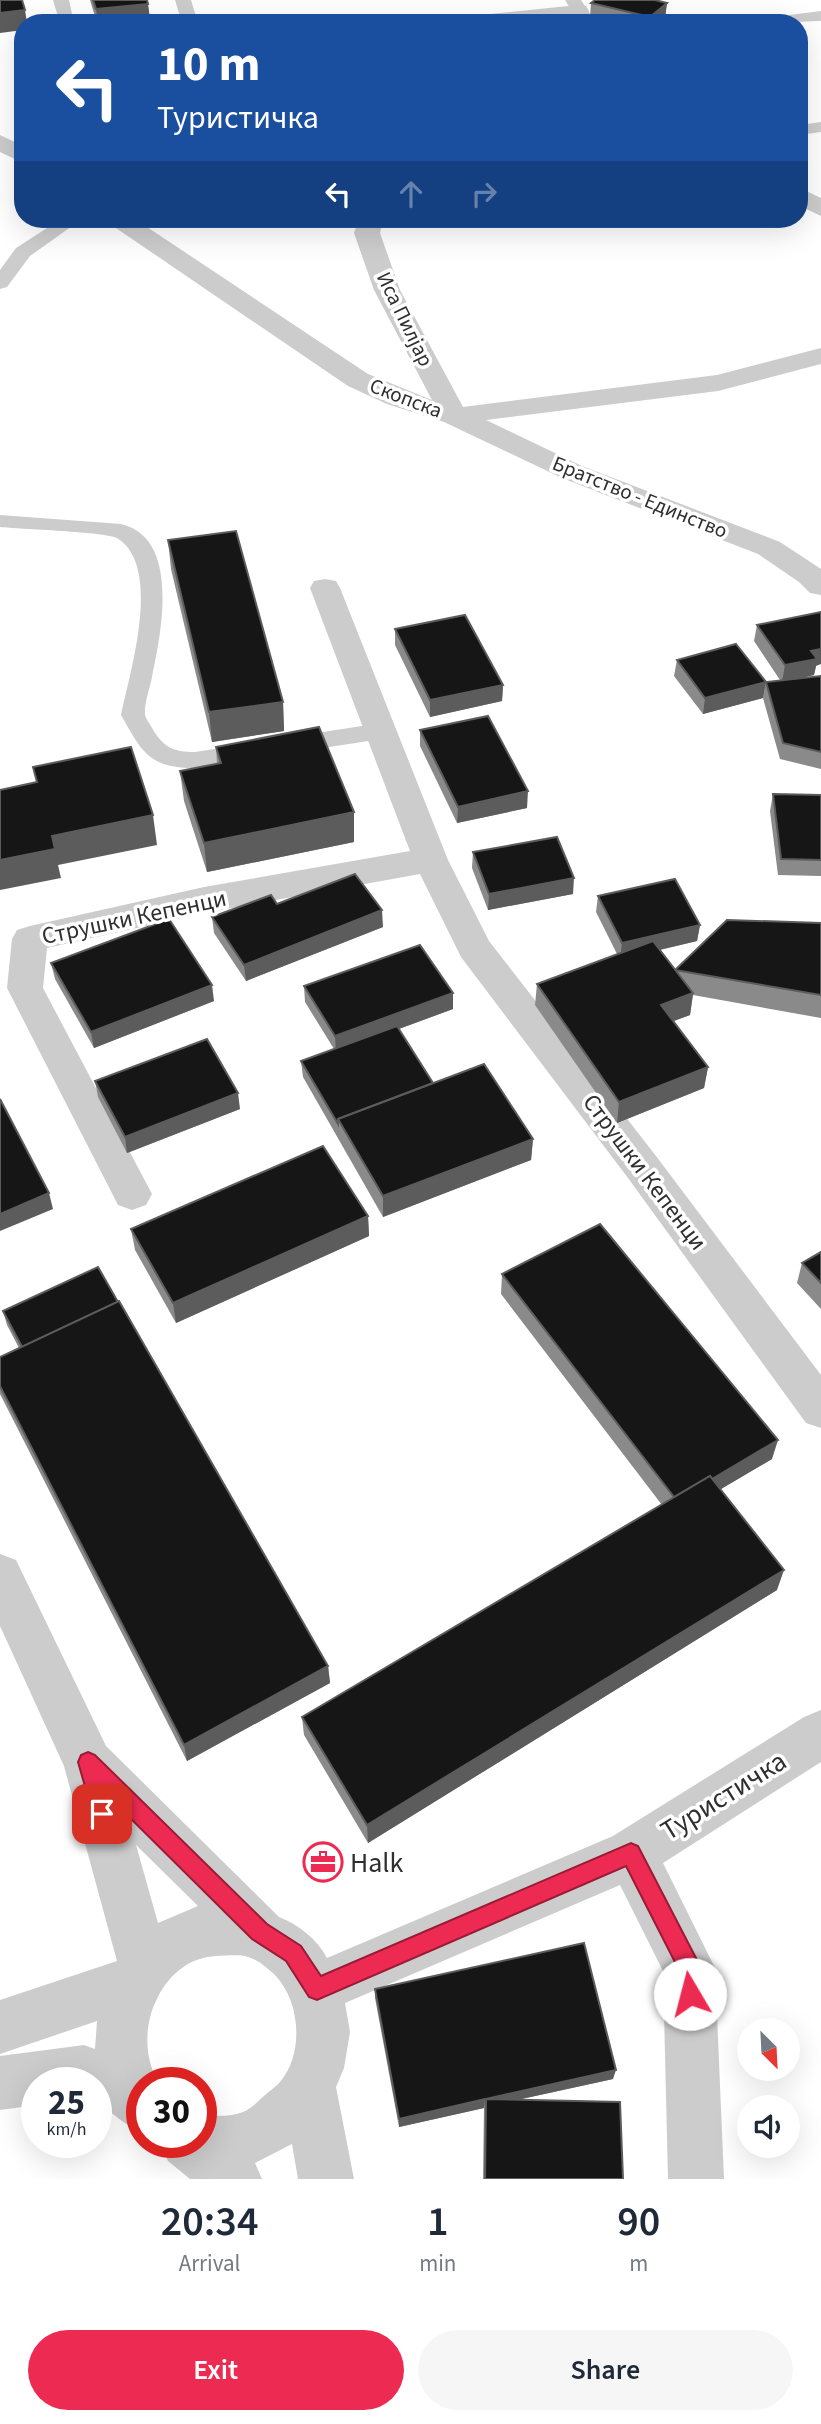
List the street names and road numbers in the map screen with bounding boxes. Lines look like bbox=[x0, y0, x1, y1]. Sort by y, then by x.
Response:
street label: Иса Пилјар bbox=[369, 267, 441, 371]
street label: Скопска bbox=[365, 370, 447, 426]
street label: Братство - Единство bbox=[548, 448, 732, 546]
street label: Струшки Кепенци bbox=[39, 881, 230, 954]
street label: Струшки Кепенци bbox=[574, 1087, 715, 1258]
street label: Туристичка bbox=[653, 1741, 794, 1850]

